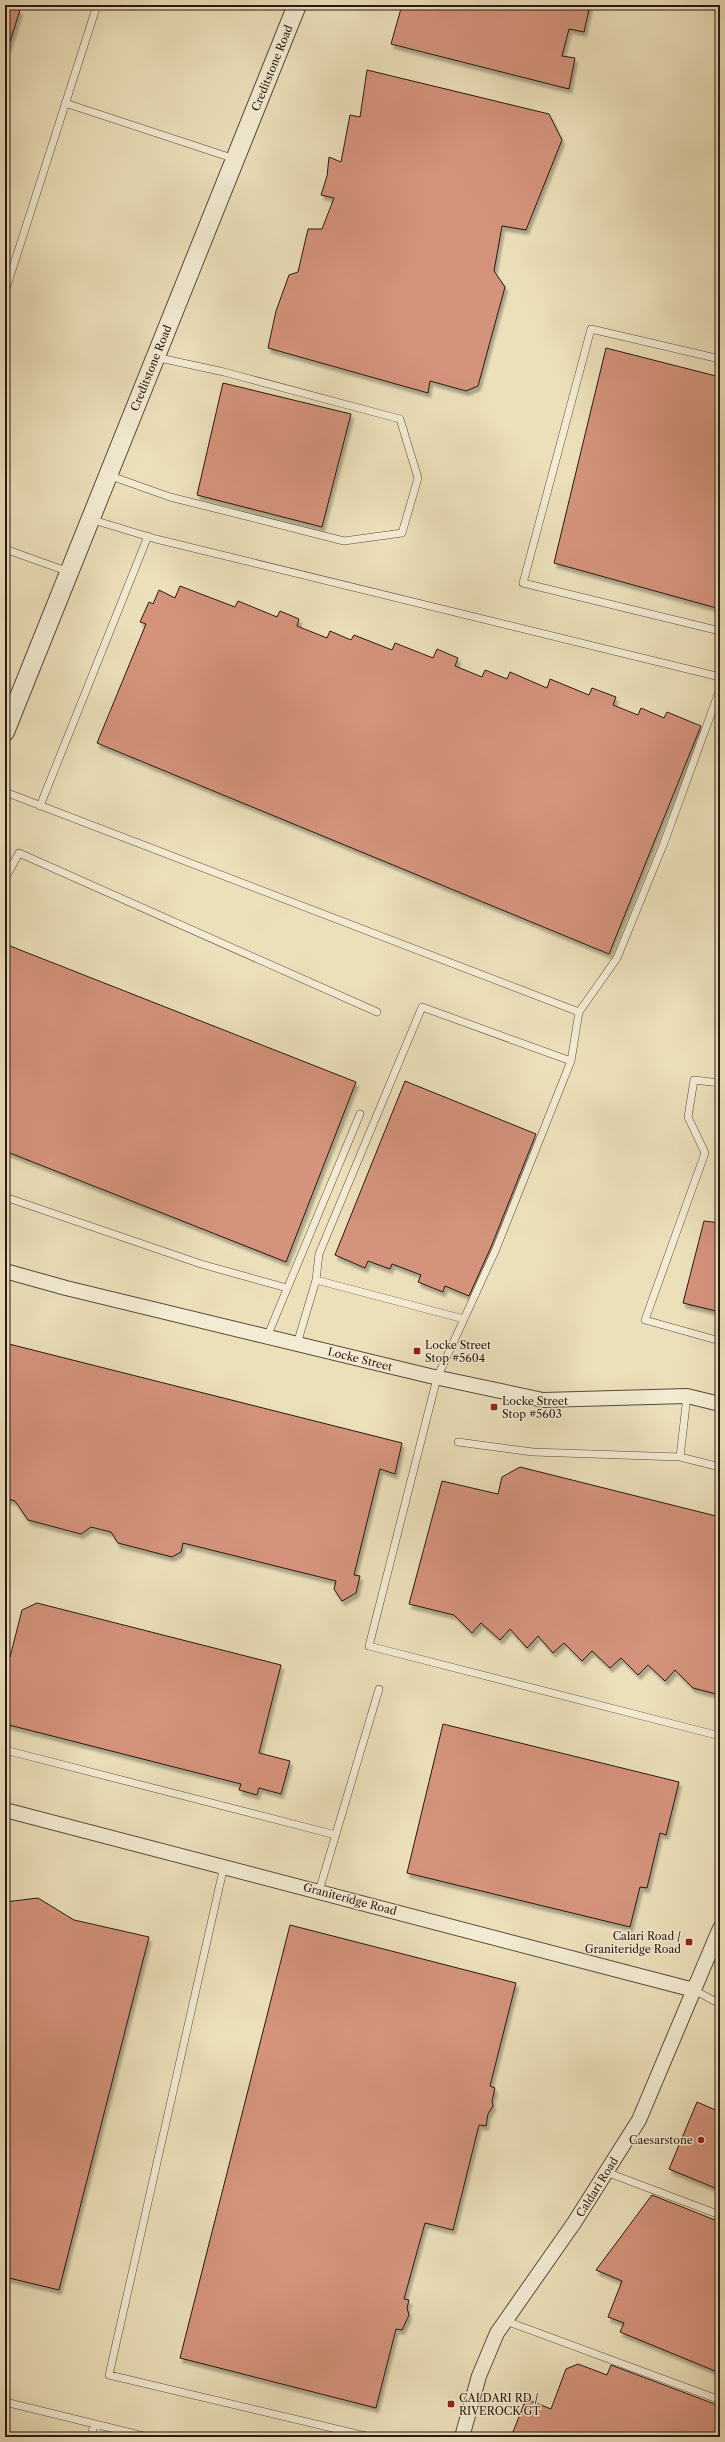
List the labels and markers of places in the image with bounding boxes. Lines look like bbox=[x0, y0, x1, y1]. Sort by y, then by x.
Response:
place label: Locke Street Stop #5604 bbox=[425, 1338, 491, 1365]
marker: Locke Street Stop #5604 bbox=[412, 1346, 422, 1356]
place label: Locke Street Stop #5603 bbox=[502, 1394, 568, 1421]
marker: Locke Street Stop #5603 bbox=[489, 1402, 499, 1412]
place label: Calari Road / Graniteridge Road bbox=[585, 1929, 681, 1956]
marker: Calari Road / Graniteridge Road bbox=[684, 1937, 694, 1947]
place label: Caesarstone bbox=[629, 2133, 693, 2147]
marker: Caesarstone bbox=[696, 2135, 706, 2145]
place label: CALDARI RD / RIVEROCK GT bbox=[459, 2391, 541, 2418]
marker: CALDARI RD / RIVEROCK GT bbox=[446, 2399, 456, 2409]

